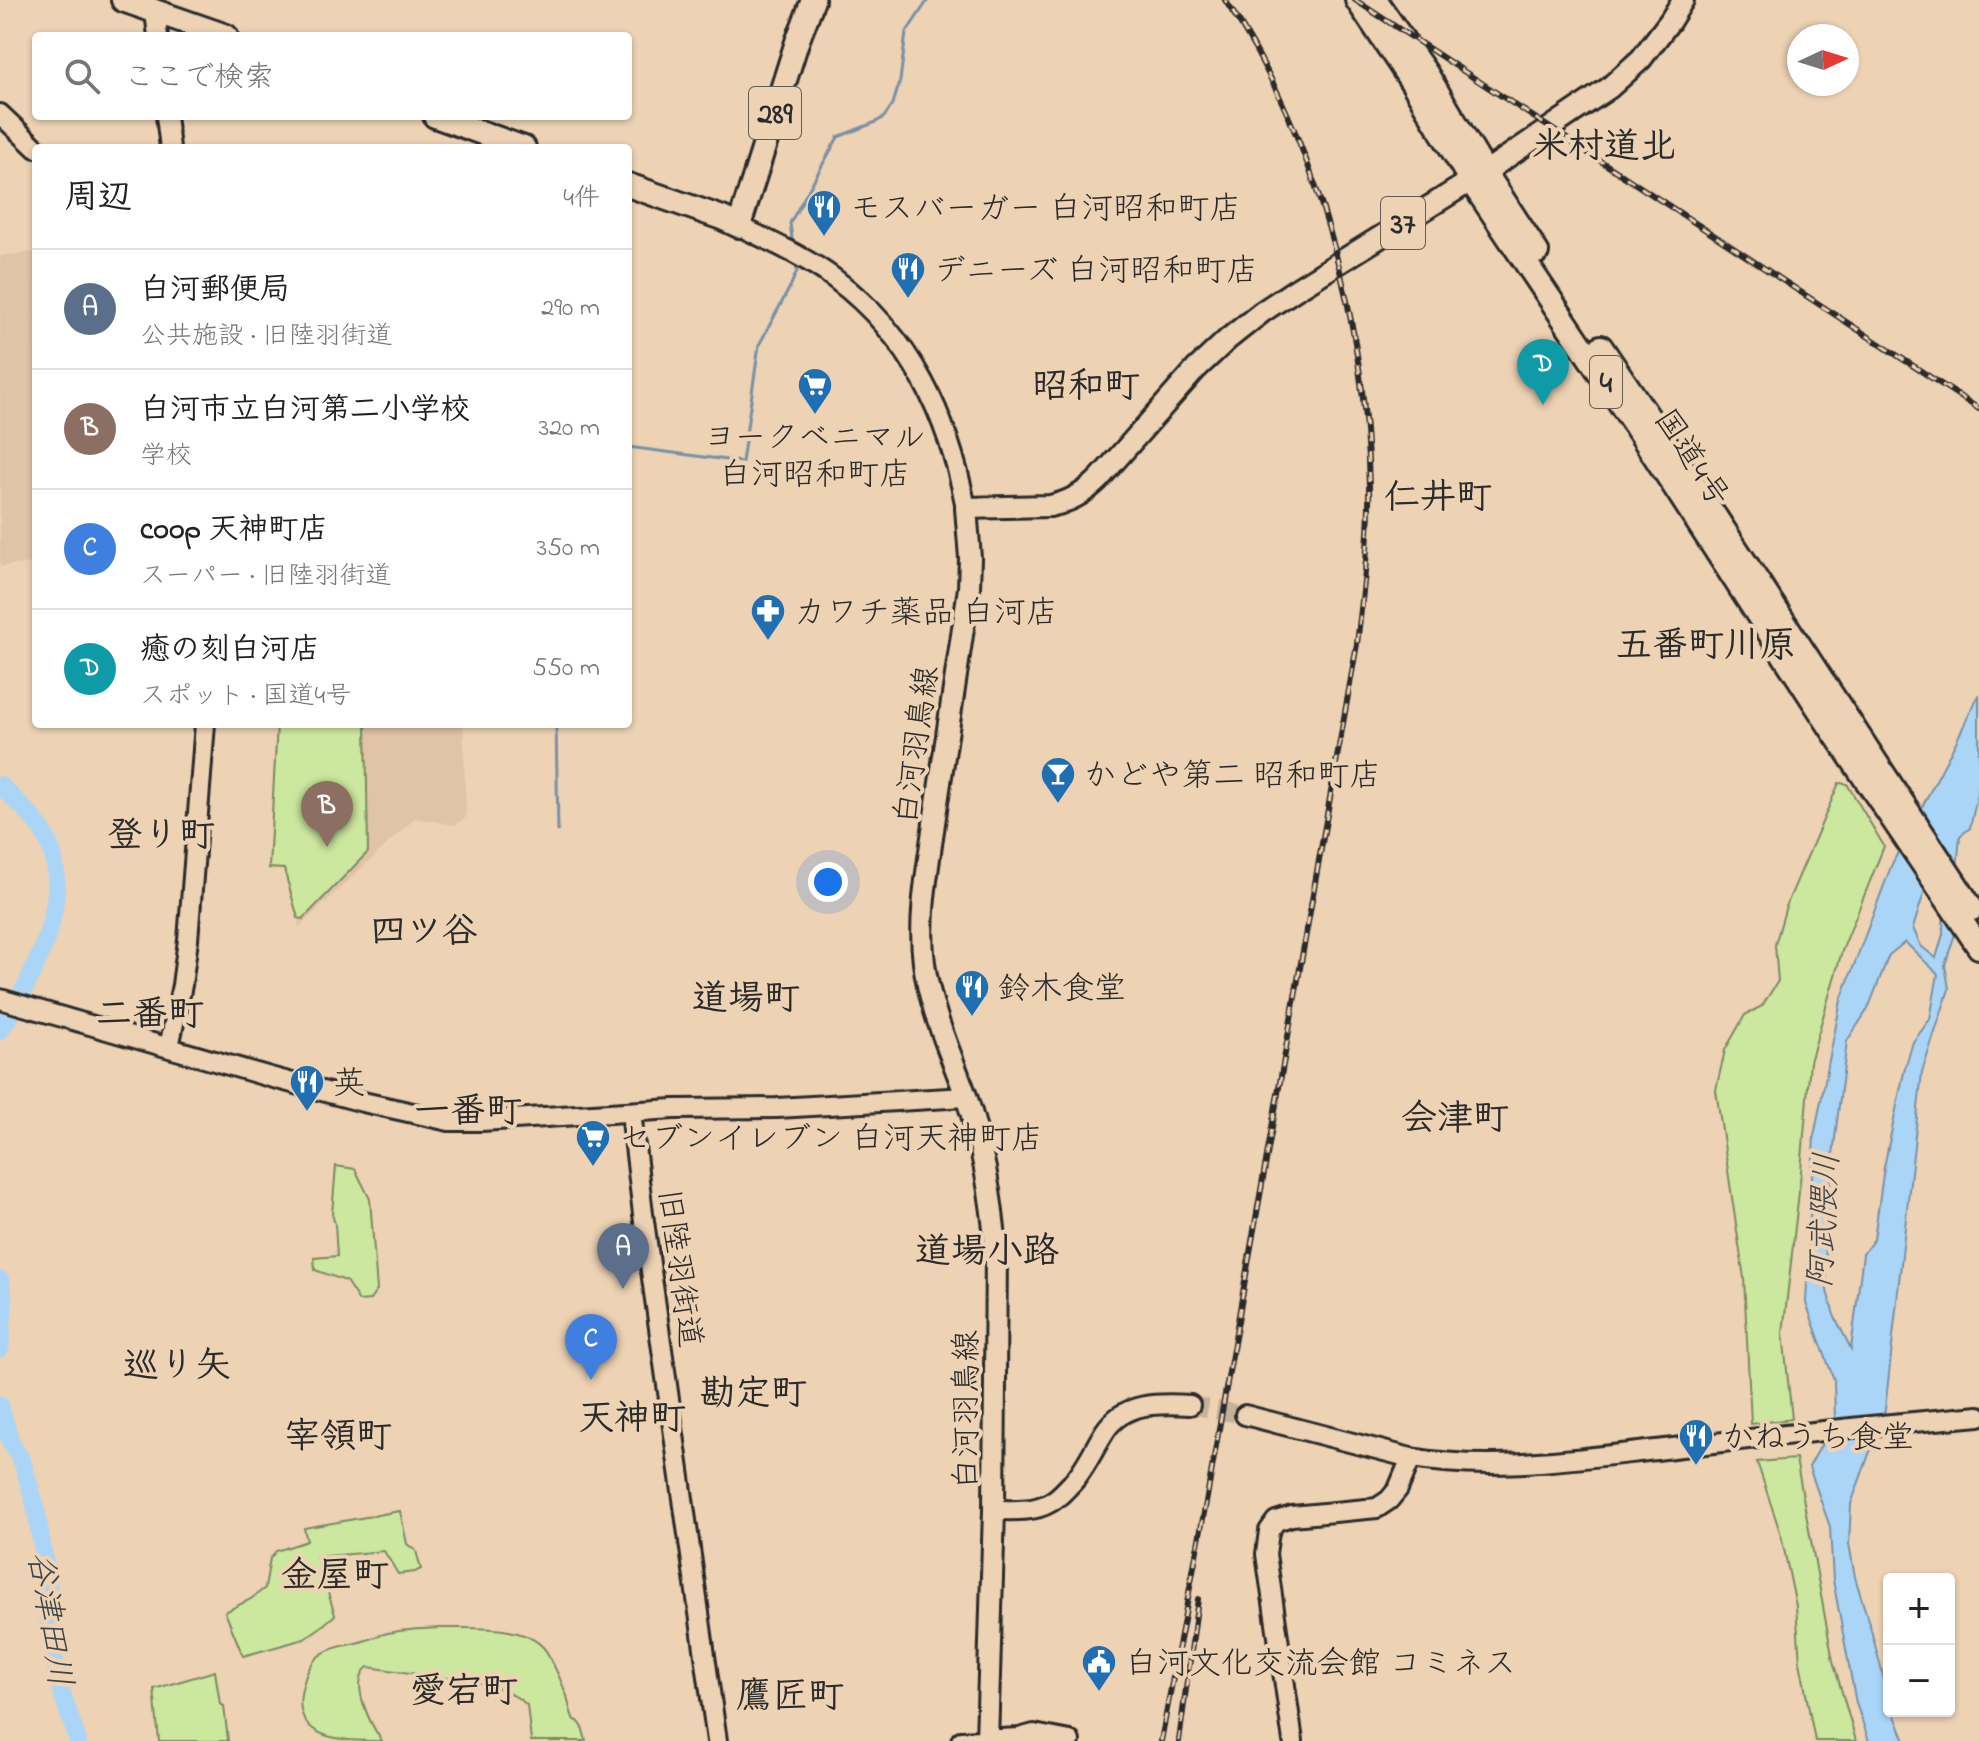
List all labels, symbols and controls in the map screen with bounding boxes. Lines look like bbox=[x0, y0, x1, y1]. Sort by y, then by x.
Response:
north arrow bbox=[1787, 24, 1859, 96]
search box bbox=[32, 32, 632, 120]
icon: search bbox=[60, 54, 104, 98]
text: ここで検索 bbox=[124, 57, 274, 101]
road number: 289 bbox=[749, 87, 801, 139]
district label: 米村道北 bbox=[1532, 122, 1676, 175]
text: 周辺 bbox=[64, 174, 132, 224]
text: 4件 bbox=[563, 180, 600, 218]
place label: モスバーガー 白河昭和町店 bbox=[850, 187, 1241, 234]
restaurant icon: モスバーガー 白河昭和町店 bbox=[805, 188, 843, 238]
road number: 37 bbox=[1381, 197, 1425, 249]
place label: デニーズ 白河昭和町店 bbox=[934, 249, 1258, 296]
restaurant icon: デニーズ 白河昭和町店 bbox=[889, 250, 927, 300]
text: 白河郵便局 bbox=[140, 269, 290, 313]
text: A bbox=[82, 290, 98, 328]
text: 290 m bbox=[541, 290, 600, 328]
text: 公共施設 · 旧陸羽街道 bbox=[140, 318, 393, 356]
pin: D bbox=[1517, 339, 1569, 405]
road number: 4 bbox=[1590, 356, 1622, 408]
district label: 昭和町 bbox=[1032, 362, 1140, 415]
supermarket icon: ヨークベニマル 白河昭和町店 bbox=[796, 366, 834, 416]
text: 白河市立白河第二小学校 bbox=[140, 389, 470, 433]
street label: 国道4号 bbox=[1641, 400, 1740, 517]
text: B bbox=[81, 410, 99, 448]
text: 320 m bbox=[538, 410, 600, 448]
place label: ヨークベニマル 白河昭和町店 bbox=[704, 416, 926, 500]
text: 学校 bbox=[140, 438, 192, 476]
district label: 仁井町 bbox=[1384, 473, 1492, 526]
text: coop 天神町店 bbox=[140, 509, 328, 553]
text: C bbox=[83, 530, 97, 568]
text: 350 m bbox=[536, 530, 600, 568]
text: スーパー · 旧陸羽街道 bbox=[140, 558, 392, 596]
place label: カワチ薬品 白河店 bbox=[794, 591, 1058, 638]
pharmacy icon: カワチ薬品 白河店 bbox=[749, 592, 787, 642]
district label: 五番町川原 bbox=[1616, 621, 1796, 674]
text: 癒の刻白河店 bbox=[140, 629, 320, 673]
text: D bbox=[80, 650, 100, 688]
text: 550 m bbox=[532, 650, 600, 688]
street label: 白河羽鳥線 bbox=[884, 663, 953, 828]
text: スポット · 国道4号 bbox=[140, 678, 351, 716]
place label: かどや第二 昭和町店 bbox=[1084, 754, 1381, 801]
bar icon: かどや第二 昭和町店 bbox=[1039, 755, 1077, 805]
pin: B bbox=[301, 781, 353, 847]
district label: 登り町 bbox=[107, 811, 215, 864]
your location bbox=[808, 862, 848, 902]
district label: 四ツ谷 bbox=[370, 907, 478, 960]
place label: 鈴木食堂 bbox=[998, 967, 1126, 1014]
restaurant icon: 鈴木食堂 bbox=[953, 968, 991, 1018]
district label: 道場町 bbox=[692, 974, 800, 1027]
district label: 二番町 bbox=[96, 990, 204, 1043]
place label: 英 bbox=[333, 1062, 365, 1109]
restaurant icon: 英 bbox=[288, 1063, 326, 1113]
district label: 一番町 bbox=[414, 1087, 522, 1140]
district label: 会津町 bbox=[1401, 1094, 1509, 1147]
place label: セブンイレブン 白河天神町店 bbox=[619, 1117, 1043, 1164]
supermarket icon: セブンイレブン 白河天神町店 bbox=[574, 1118, 612, 1168]
water label: 阿武隈川 bbox=[1797, 1151, 1855, 1289]
street label: 旧陸羽街道 bbox=[643, 1186, 712, 1351]
pin: A bbox=[597, 1223, 649, 1289]
district label: 道場小路 bbox=[915, 1227, 1059, 1280]
pin: C bbox=[565, 1314, 617, 1380]
street label: 白河羽鳥線 bbox=[945, 1330, 992, 1490]
district label: 巡り矢 bbox=[123, 1341, 231, 1394]
district label: 勘定町 bbox=[699, 1369, 807, 1422]
district label: 天神町 bbox=[578, 1394, 686, 1447]
district label: 宰領町 bbox=[284, 1412, 392, 1465]
place label: かねうち食堂 bbox=[1722, 1416, 1914, 1463]
restaurant icon: かねうち食堂 bbox=[1677, 1417, 1715, 1467]
water label: 谷津田川 bbox=[13, 1549, 83, 1691]
district label: 金屋町 bbox=[281, 1551, 389, 1604]
map controls bbox=[1883, 1573, 1955, 1717]
button: + bbox=[1883, 1573, 1955, 1645]
place label: 白河文化交流会館 コミネス bbox=[1125, 1642, 1516, 1689]
public building icon: 白河文化交流会館 コミネス bbox=[1080, 1643, 1118, 1693]
button: − bbox=[1883, 1645, 1955, 1717]
district label: 愛宕町 bbox=[410, 1667, 518, 1720]
district label: 鷹匠町 bbox=[736, 1672, 844, 1725]

